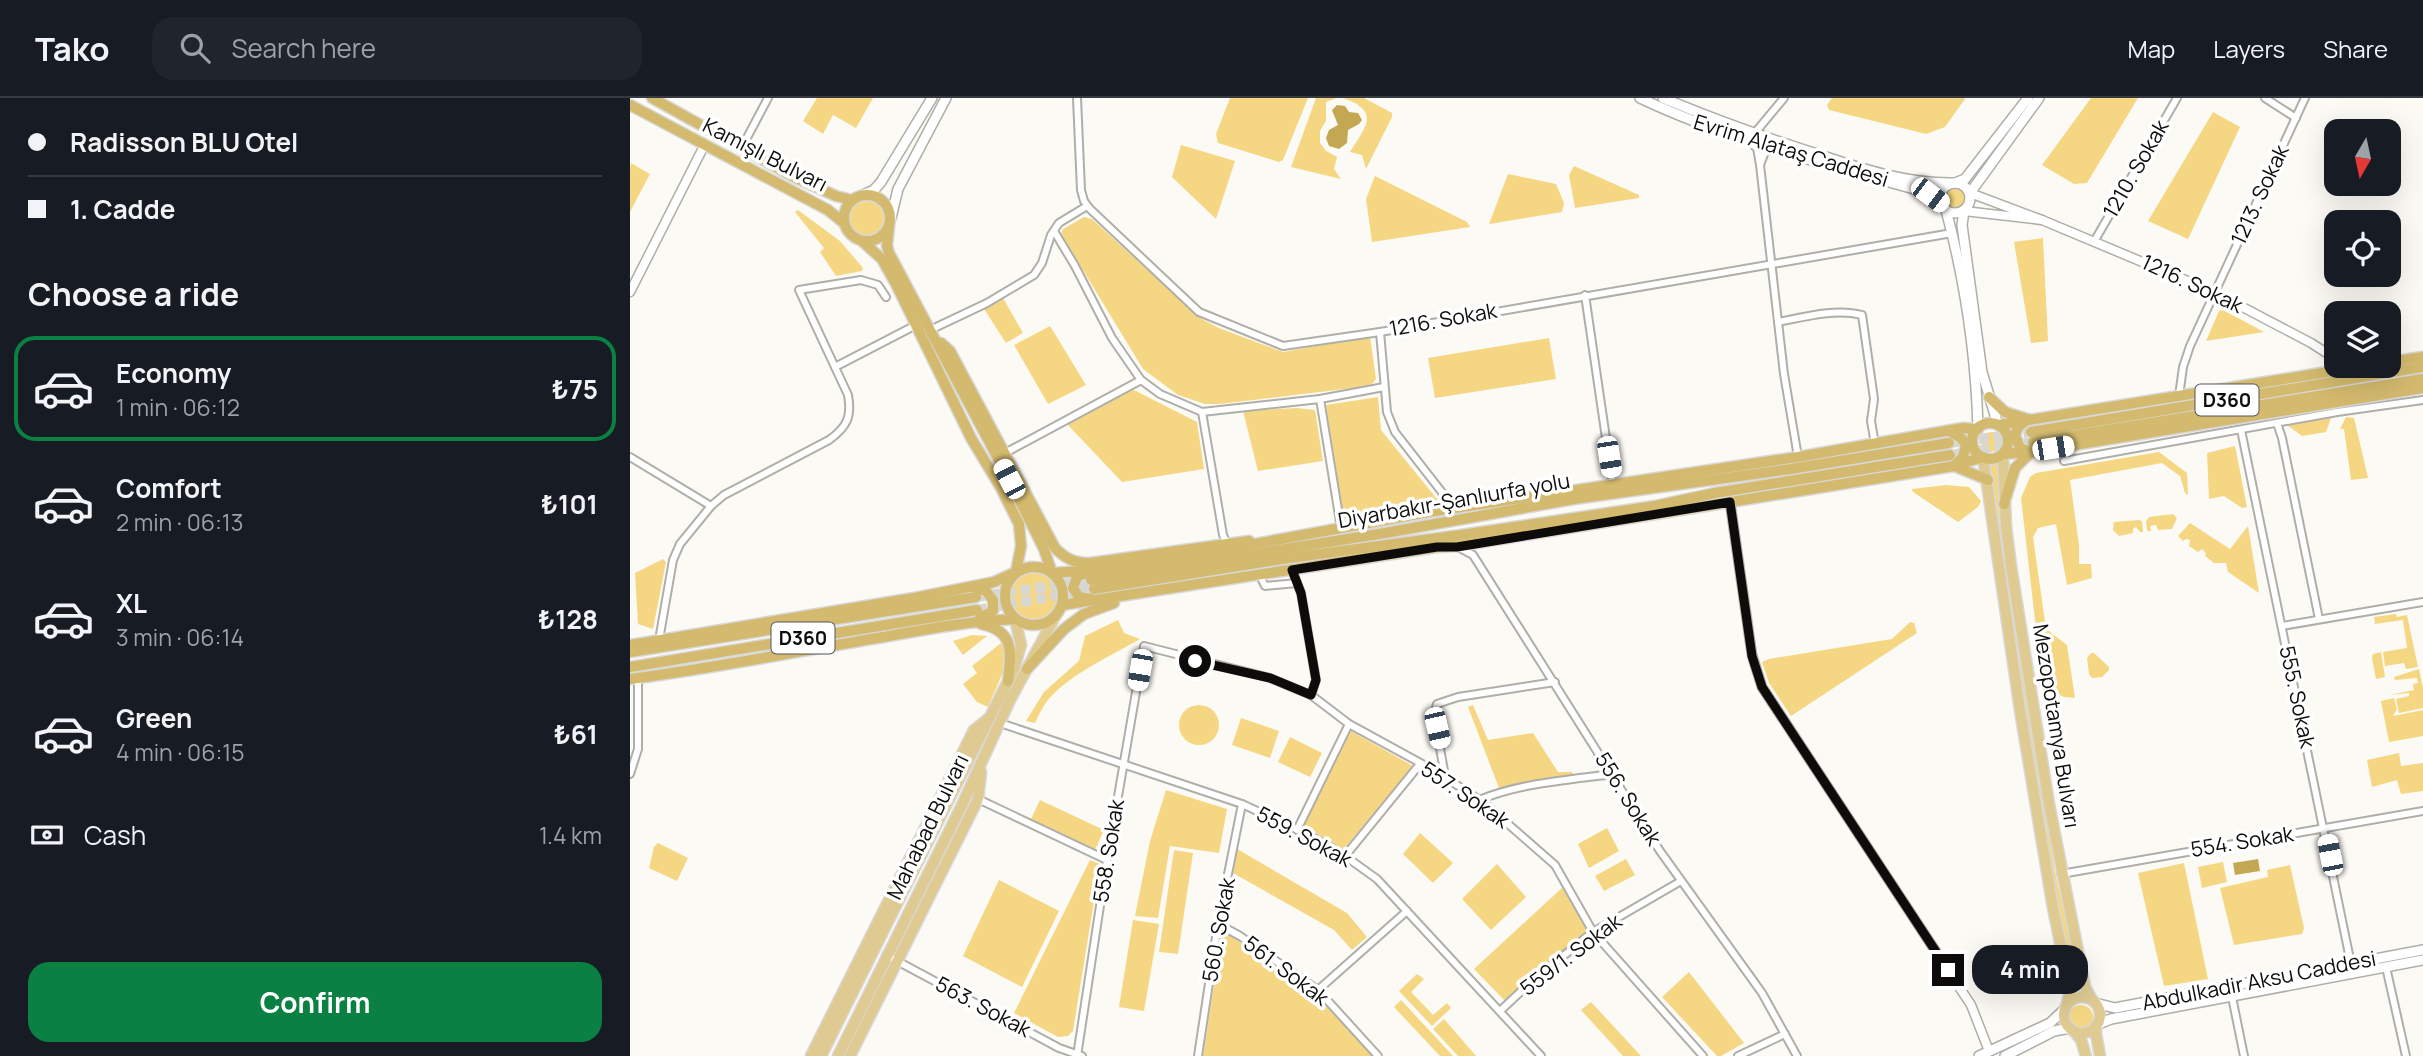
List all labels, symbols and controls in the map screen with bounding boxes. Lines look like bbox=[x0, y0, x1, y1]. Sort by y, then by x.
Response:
search box bbox=[152, 17, 642, 80]
text: Tako bbox=[35, 26, 110, 71]
icon: search bbox=[176, 29, 214, 67]
text: Search here bbox=[232, 30, 376, 66]
text: Map bbox=[2128, 32, 2175, 65]
text: Layers bbox=[2213, 32, 2285, 65]
text: Share bbox=[2323, 32, 2388, 65]
street label: Evrim Alataş Caddesi bbox=[1691, 107, 1892, 193]
street label: Kamışlı Bulvarı bbox=[698, 111, 833, 198]
street label: 1210. Sokak bbox=[2096, 114, 2175, 223]
north arrow bbox=[2324, 119, 2401, 196]
map controls bbox=[2324, 119, 2401, 378]
text: Radisson BLU Otel bbox=[70, 124, 298, 160]
street label: 1213. Sokak bbox=[2224, 139, 2295, 249]
car bbox=[1907, 174, 1954, 216]
text: 1. Cadde bbox=[70, 191, 175, 227]
button: locate bbox=[2324, 210, 2401, 287]
street label: 1216. Sokak bbox=[2137, 247, 2248, 319]
text: Choose a ride bbox=[28, 272, 239, 316]
street label: 1216. Sokak bbox=[1387, 296, 1499, 342]
button: layers bbox=[2324, 301, 2401, 378]
text: Economy bbox=[116, 355, 231, 391]
icon: car bbox=[32, 357, 95, 420]
text: ₺75 bbox=[552, 371, 598, 407]
road number: D360 bbox=[2196, 384, 2258, 416]
text: 1 min · 06:12 bbox=[116, 391, 240, 423]
car bbox=[2031, 434, 2076, 462]
car bbox=[1596, 435, 1623, 479]
car bbox=[990, 456, 1029, 502]
street label: Diyarbakır-Şanlıurfa yolu bbox=[1336, 466, 1572, 534]
text: Comfort bbox=[116, 470, 222, 506]
icon: car bbox=[32, 472, 95, 535]
text: ₺101 bbox=[541, 486, 598, 522]
text: 2 min · 06:13 bbox=[116, 506, 244, 538]
text: XL bbox=[116, 585, 147, 621]
icon: car bbox=[32, 587, 95, 650]
text: ₺128 bbox=[538, 601, 598, 637]
text: 3 min · 06:14 bbox=[116, 621, 244, 653]
road number: D360 bbox=[772, 622, 834, 653]
street label: Mezopotamya Bulvarı bbox=[2027, 622, 2087, 830]
street label: 555. Sokak bbox=[2273, 643, 2323, 751]
route start bbox=[1179, 645, 1211, 677]
car bbox=[1127, 647, 1154, 693]
text: Green bbox=[116, 700, 192, 736]
icon: car bbox=[32, 702, 95, 765]
car bbox=[1423, 705, 1452, 751]
text: ₺61 bbox=[554, 716, 598, 752]
text: 4 min · 06:15 bbox=[116, 736, 245, 768]
street label: 556. Sokak bbox=[1589, 747, 1669, 851]
street label: Mahabad Bulvarı bbox=[880, 749, 974, 904]
street label: 557. Sokak bbox=[1416, 754, 1516, 834]
street label: 558. Sokak bbox=[1086, 797, 1130, 904]
street label: 559. Sokak bbox=[1252, 799, 1358, 873]
icon: cash bbox=[28, 816, 66, 854]
text: Cash bbox=[84, 817, 146, 853]
text: 1.4 km bbox=[539, 819, 602, 851]
street label: 554. Sokak bbox=[2188, 819, 2296, 863]
car bbox=[2316, 832, 2345, 878]
street label: 560. Sokak bbox=[1195, 875, 1241, 984]
street label: 559/1. Sokak bbox=[1514, 907, 1627, 1002]
street label: 561. Sokak bbox=[1238, 929, 1335, 1012]
street label: Abdulkadir Aksu Caddesi bbox=[2139, 944, 2378, 1016]
callout: 4 min bbox=[1972, 946, 2088, 994]
text: 4 min bbox=[2000, 953, 2060, 985]
route end bbox=[1932, 954, 1964, 986]
button: Confirm bbox=[28, 962, 602, 1042]
street label: 563. Sokak bbox=[931, 969, 1037, 1043]

